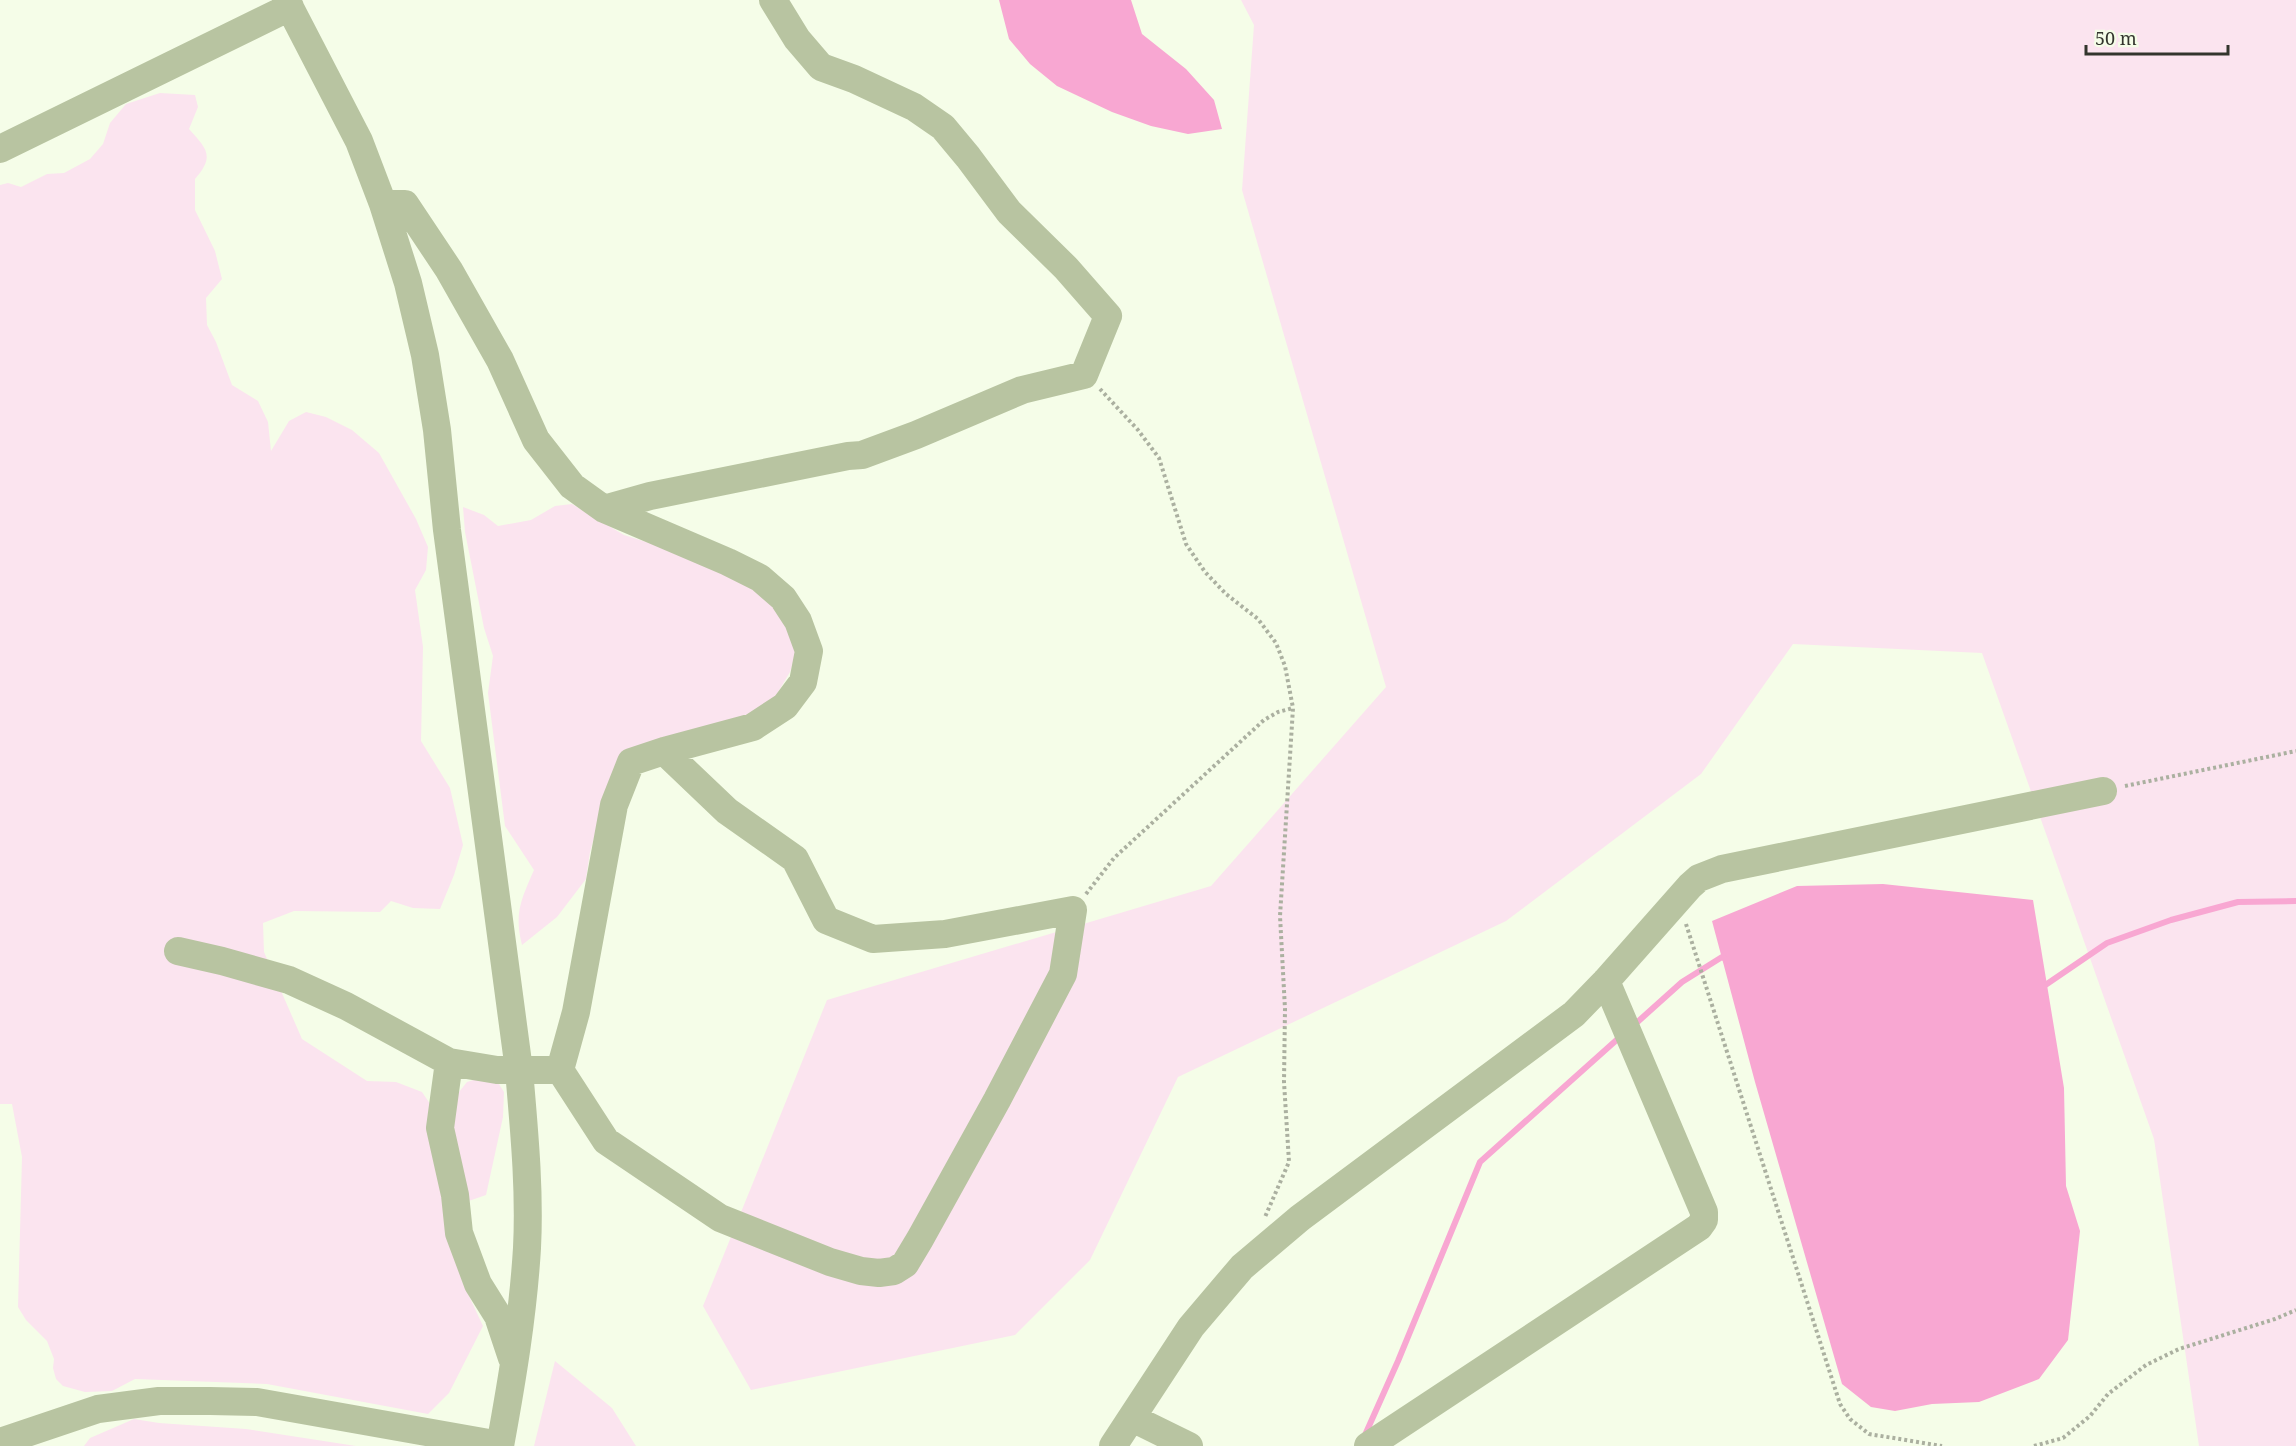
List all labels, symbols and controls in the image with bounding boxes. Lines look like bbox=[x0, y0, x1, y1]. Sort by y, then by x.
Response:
scale bar bbox=[2086, 18, 2228, 56]
text: 50 m bbox=[2095, 26, 2137, 50]

